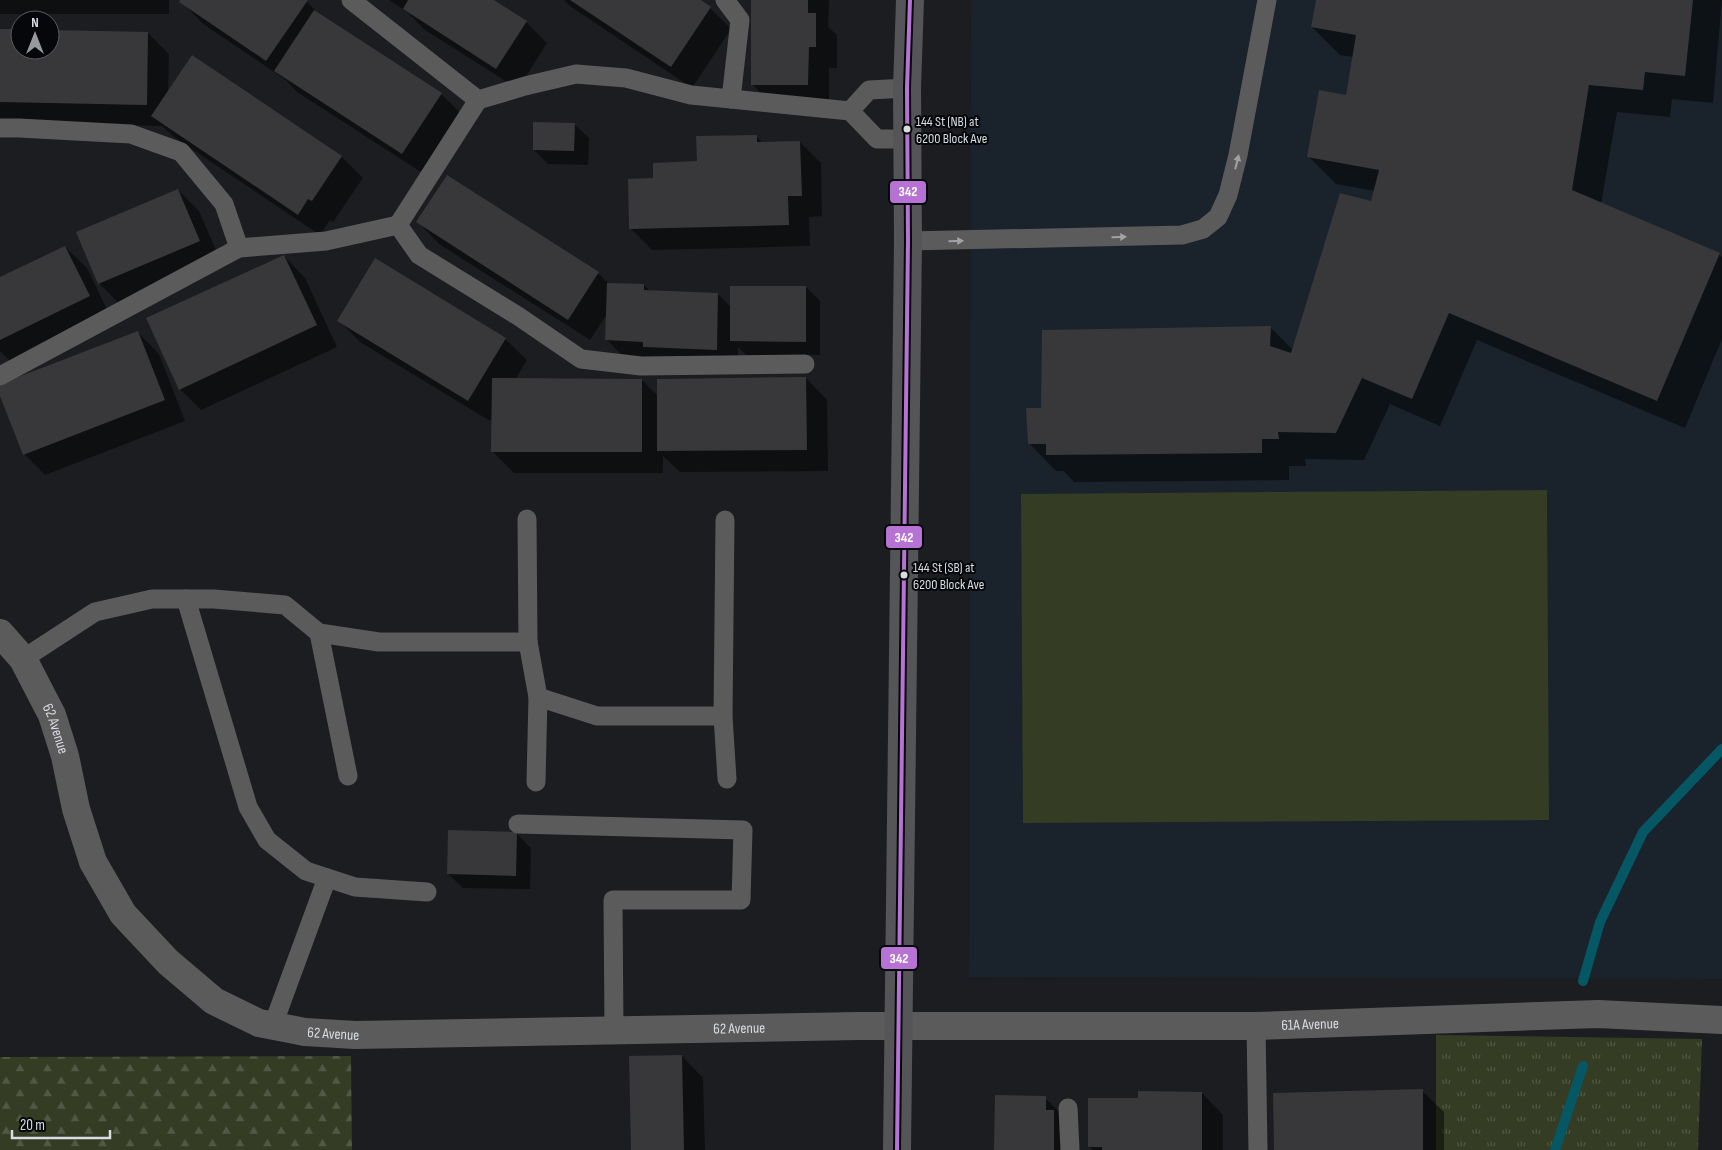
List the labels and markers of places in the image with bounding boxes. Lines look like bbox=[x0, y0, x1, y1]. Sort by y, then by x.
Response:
place label: 144 St (NB) at 6200 Block Ave bbox=[916, 113, 987, 147]
marker: 144 St (NB) at 6200 Block Ave bbox=[902, 124, 912, 134]
place label: 144 St (SB) at 6200 Block Ave bbox=[913, 559, 984, 593]
marker: 144 St (SB) at 6200 Block Ave bbox=[899, 570, 909, 580]

